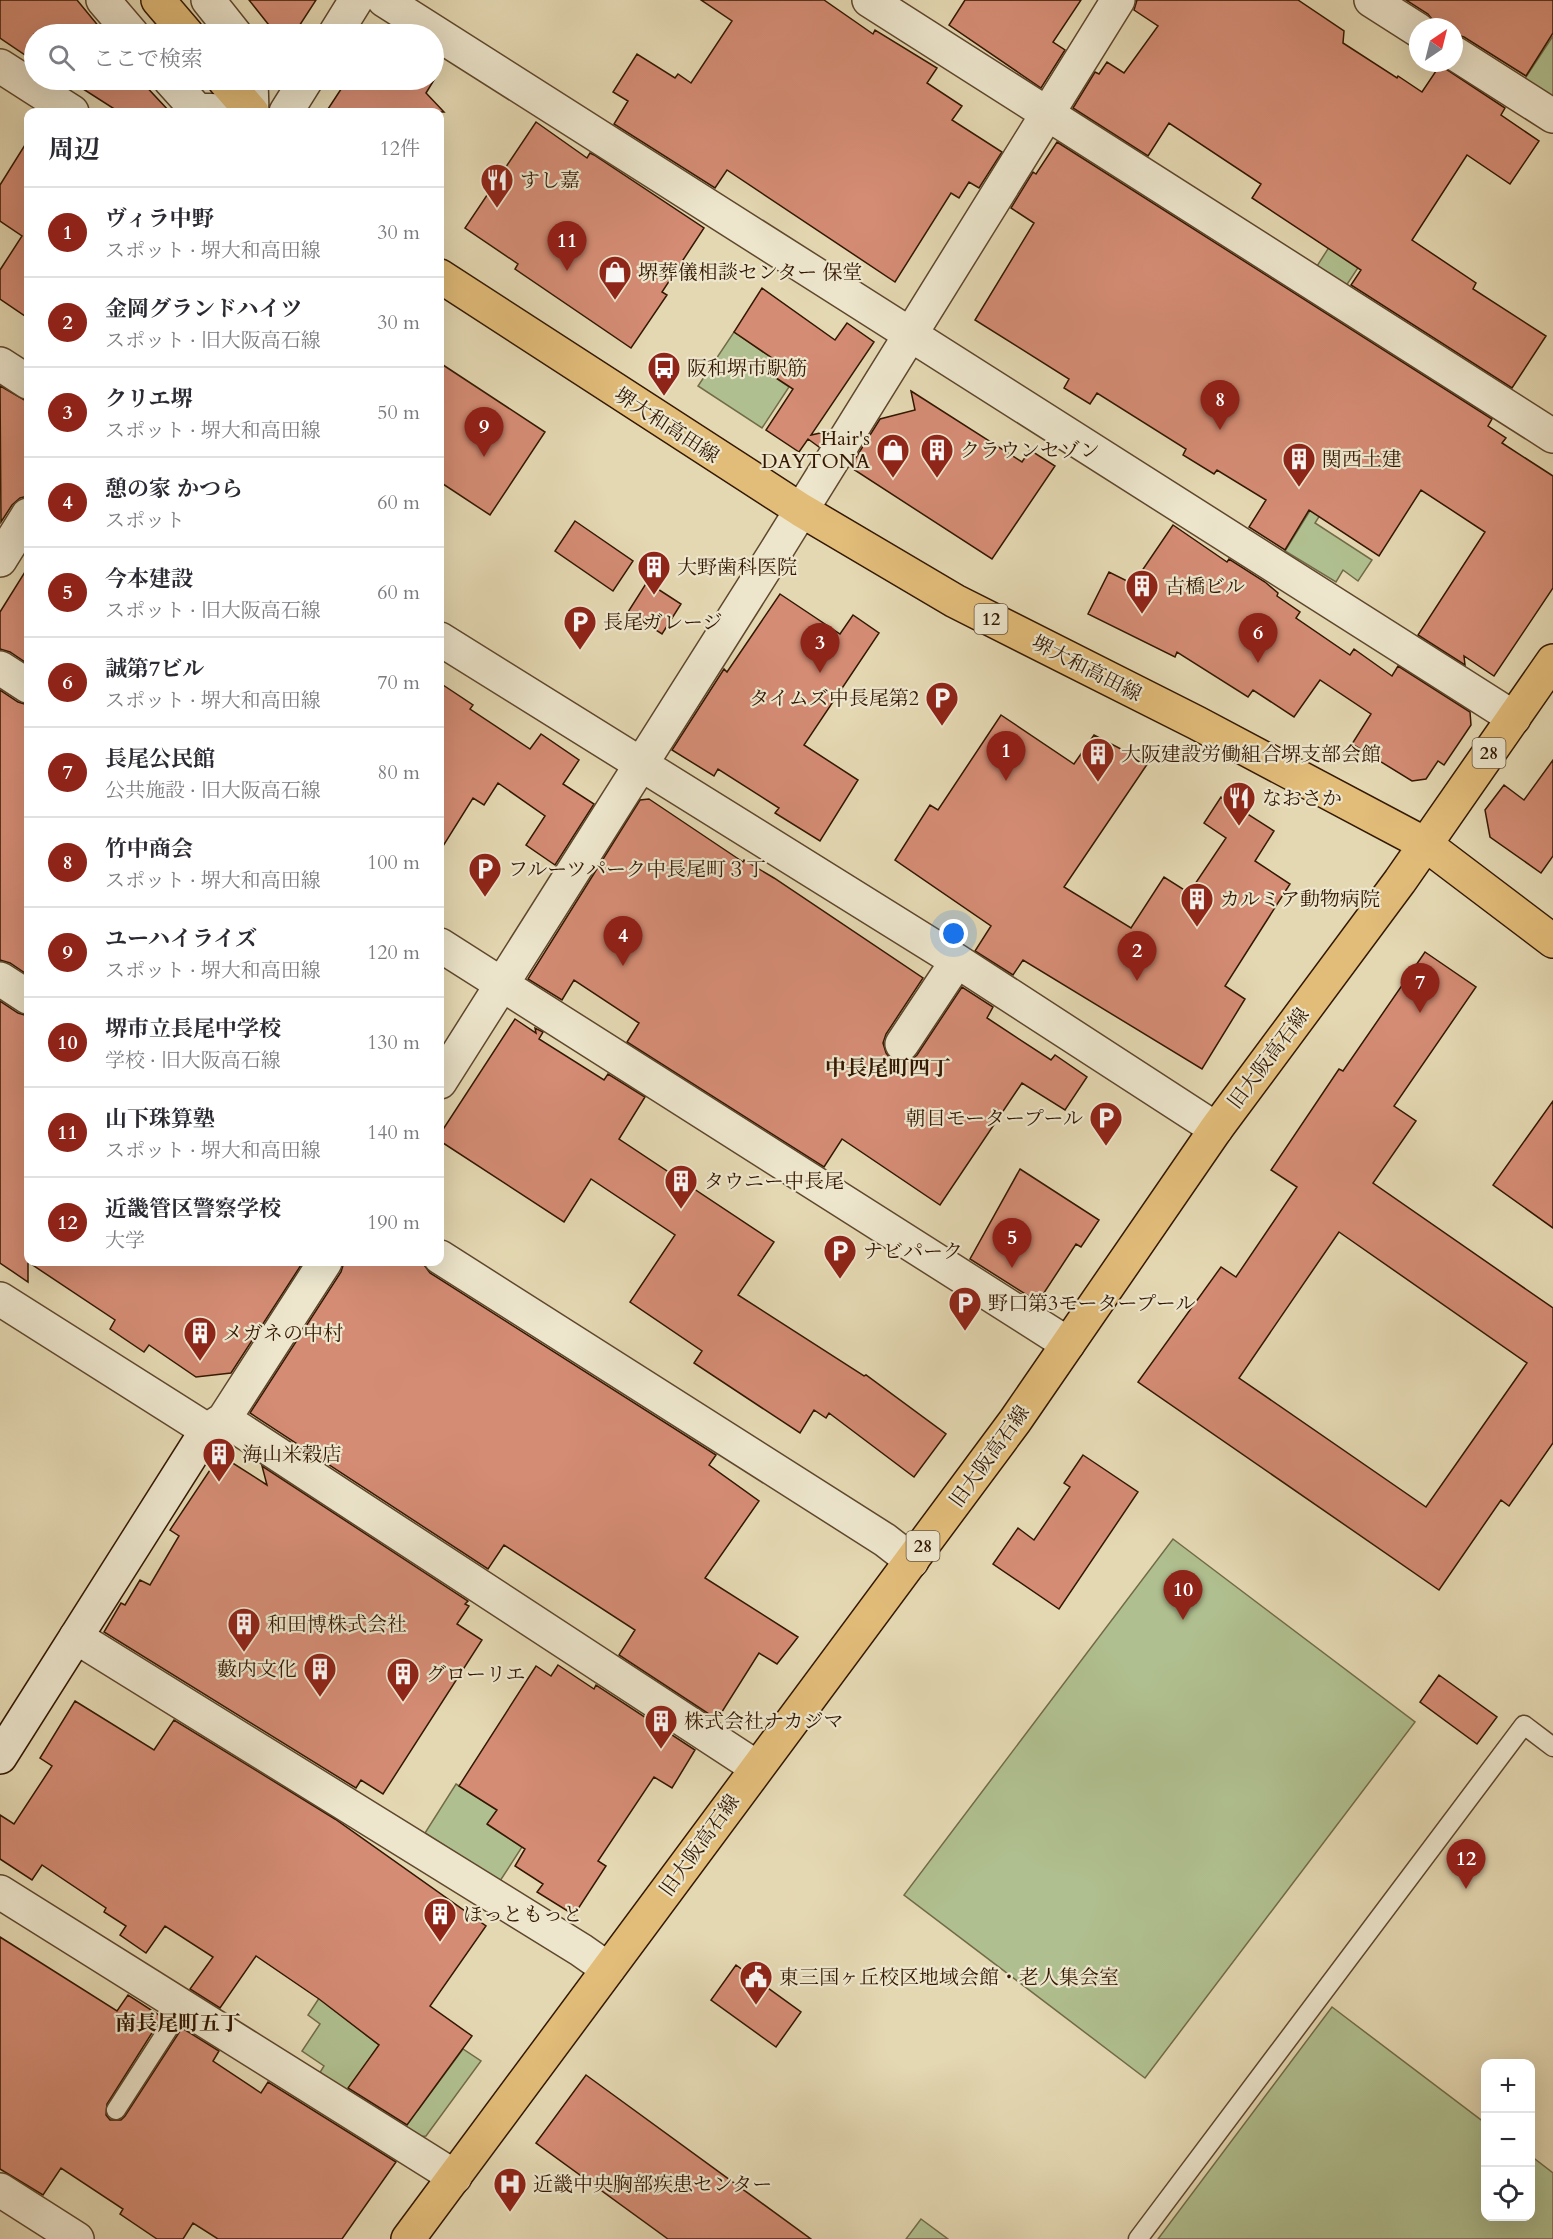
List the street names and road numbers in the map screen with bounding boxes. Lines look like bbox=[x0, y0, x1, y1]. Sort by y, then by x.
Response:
street label: 堺大和高田線 bbox=[609, 381, 724, 469]
road number: 12 bbox=[974, 604, 1008, 634]
street label: 堺大和高田線 bbox=[1027, 629, 1146, 708]
road number: 28 bbox=[1472, 738, 1506, 768]
street label: 旧大阪高石線 bbox=[1222, 1002, 1315, 1114]
street label: 旧大阪高石線 bbox=[943, 1400, 1036, 1513]
road number: 28 bbox=[906, 1531, 940, 1561]
street label: 旧大阪高石線 bbox=[653, 1789, 746, 1902]

